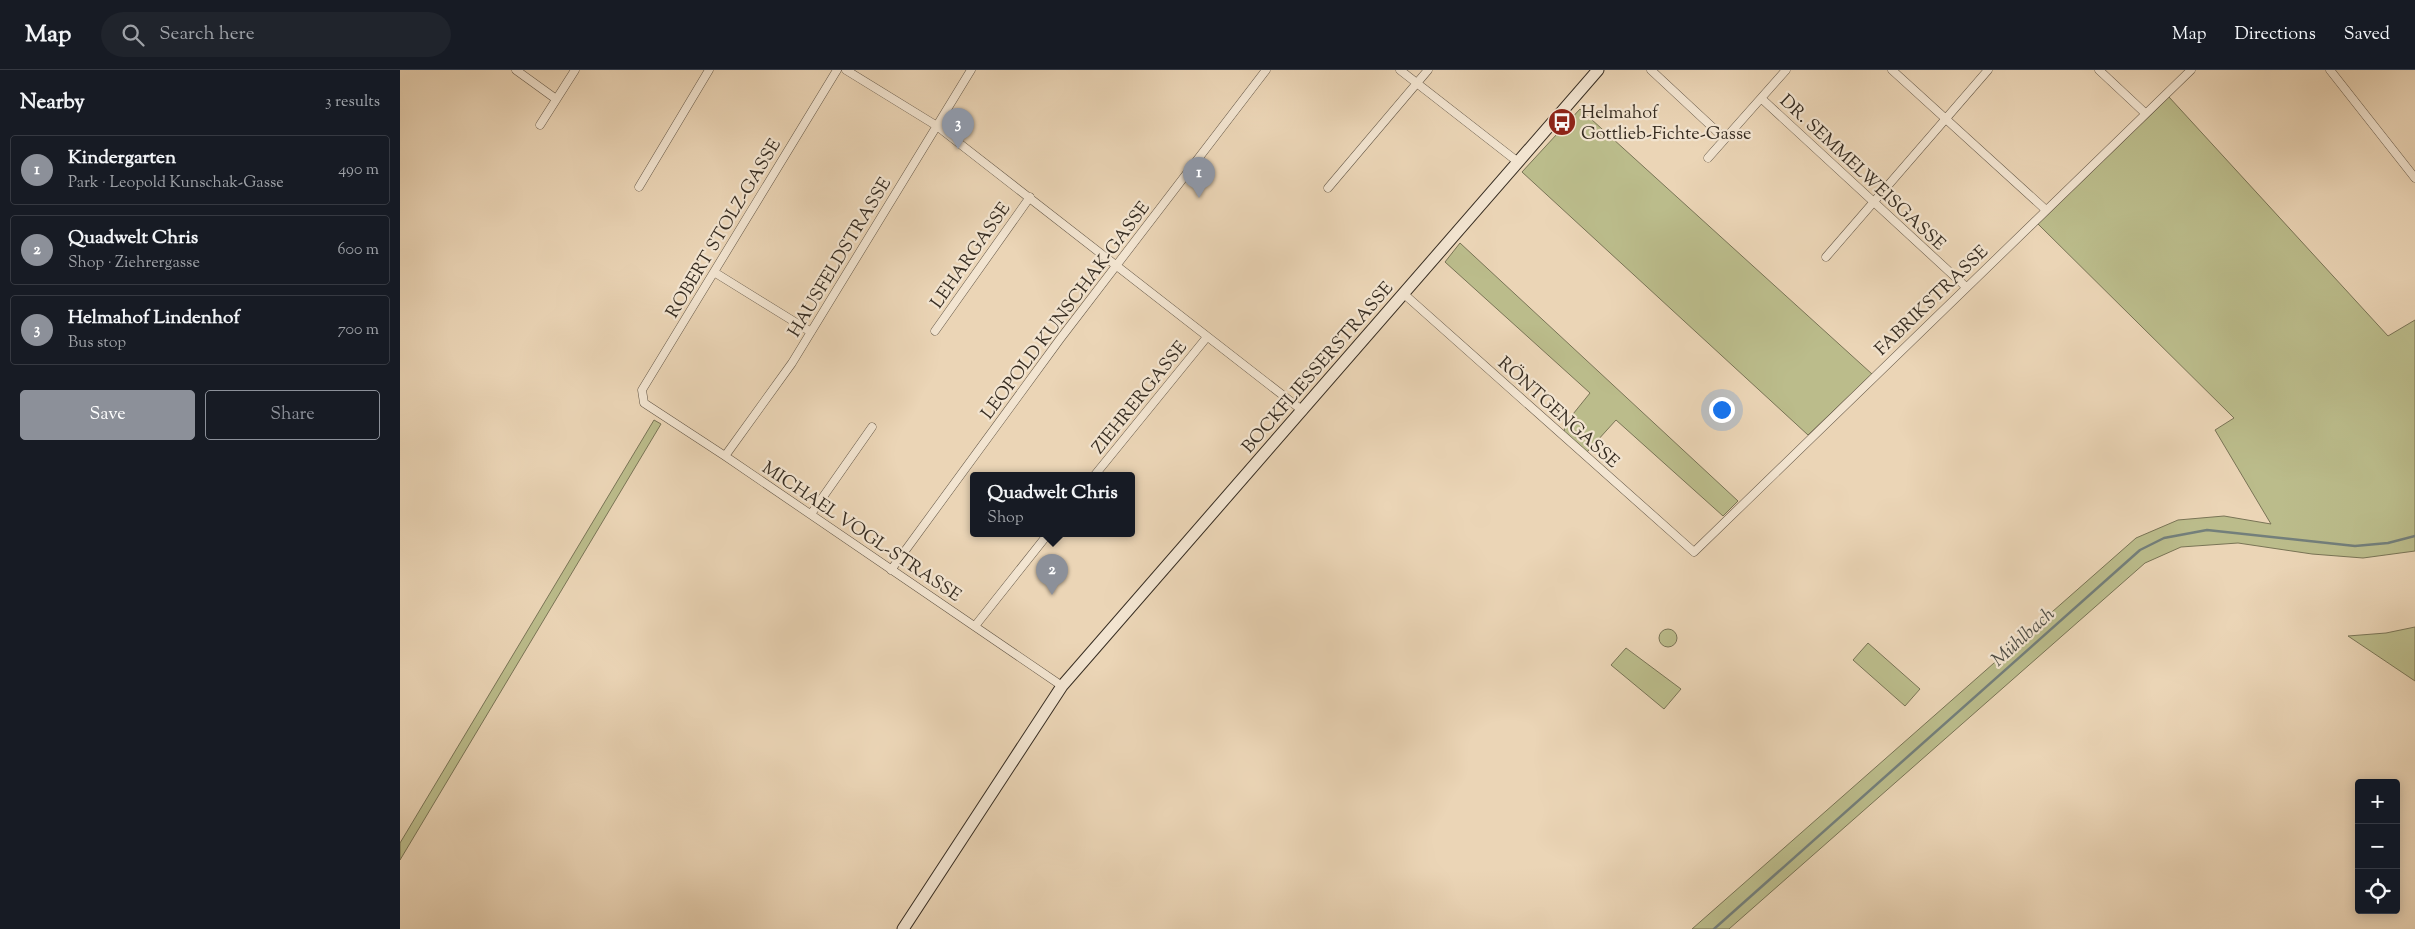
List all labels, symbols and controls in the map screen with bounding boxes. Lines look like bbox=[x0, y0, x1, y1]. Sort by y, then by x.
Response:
search box bbox=[101, 12, 451, 57]
text: Map bbox=[25, 18, 71, 52]
icon: search bbox=[119, 21, 147, 49]
text: Search here bbox=[159, 21, 255, 48]
text: Map bbox=[2172, 22, 2207, 48]
text: Directions bbox=[2235, 22, 2316, 48]
text: Saved bbox=[2344, 22, 2390, 48]
text: Nearby bbox=[20, 88, 85, 118]
street label: DR. SEMMELWEISGASSE bbox=[1773, 89, 1951, 258]
text: 3 results bbox=[325, 91, 380, 114]
place label: Helmahof Gottlieb-Fichte-Gasse bbox=[1581, 101, 1751, 148]
bus stop icon: Helmahof Gottlieb-Fichte-Gasse bbox=[1547, 107, 1577, 137]
pin: 3 bbox=[942, 108, 974, 149]
street label: ROBERT STOLZ-GASSE bbox=[661, 134, 789, 324]
text: Kindergarten bbox=[68, 145, 176, 172]
pin: 1 bbox=[1183, 157, 1215, 198]
text: 1 bbox=[34, 159, 40, 182]
text: 490 m bbox=[338, 159, 379, 182]
text: Park · Leopold Kunschak-Gasse bbox=[68, 172, 284, 195]
street label: HAUSFELDSTRASSE bbox=[783, 173, 899, 343]
street label: LEOPOLD KUNSCHAK-GASSE bbox=[976, 197, 1157, 426]
street label: LEHARGASSE bbox=[925, 198, 1018, 315]
text: Quadwelt Chris bbox=[68, 225, 198, 252]
text: 2 bbox=[33, 239, 41, 262]
text: 600 m bbox=[337, 239, 379, 262]
street label: FABRIKSTRASSE bbox=[1870, 240, 1995, 363]
text: Shop · Ziehrergasse bbox=[68, 252, 200, 275]
street label: BOCKFLIESSERSTRASSE bbox=[1237, 277, 1401, 460]
text: Helmahof Lindenhof bbox=[68, 305, 240, 332]
text: 3 bbox=[34, 319, 40, 342]
text: 700 m bbox=[338, 319, 379, 342]
text: Bus stop bbox=[68, 332, 126, 355]
street label: ZIEHRERGASSE bbox=[1087, 336, 1194, 460]
street label: RÖNTGENGASSE bbox=[1491, 352, 1624, 475]
button: Save bbox=[20, 390, 195, 440]
button: Share bbox=[205, 390, 380, 440]
your location bbox=[1709, 397, 1735, 423]
street label: MICHAEL VOGL-STRASSE bbox=[756, 456, 966, 609]
popup bbox=[970, 472, 1135, 537]
text: Quadwelt Chris bbox=[987, 480, 1118, 507]
text: Shop bbox=[987, 507, 1024, 530]
pin: 2 bbox=[1036, 554, 1068, 595]
water label: Mühlbach bbox=[1986, 602, 2062, 674]
map controls bbox=[2355, 779, 2400, 914]
button: + bbox=[2355, 779, 2400, 824]
button: − bbox=[2355, 824, 2400, 869]
button: locate bbox=[2355, 869, 2400, 914]

